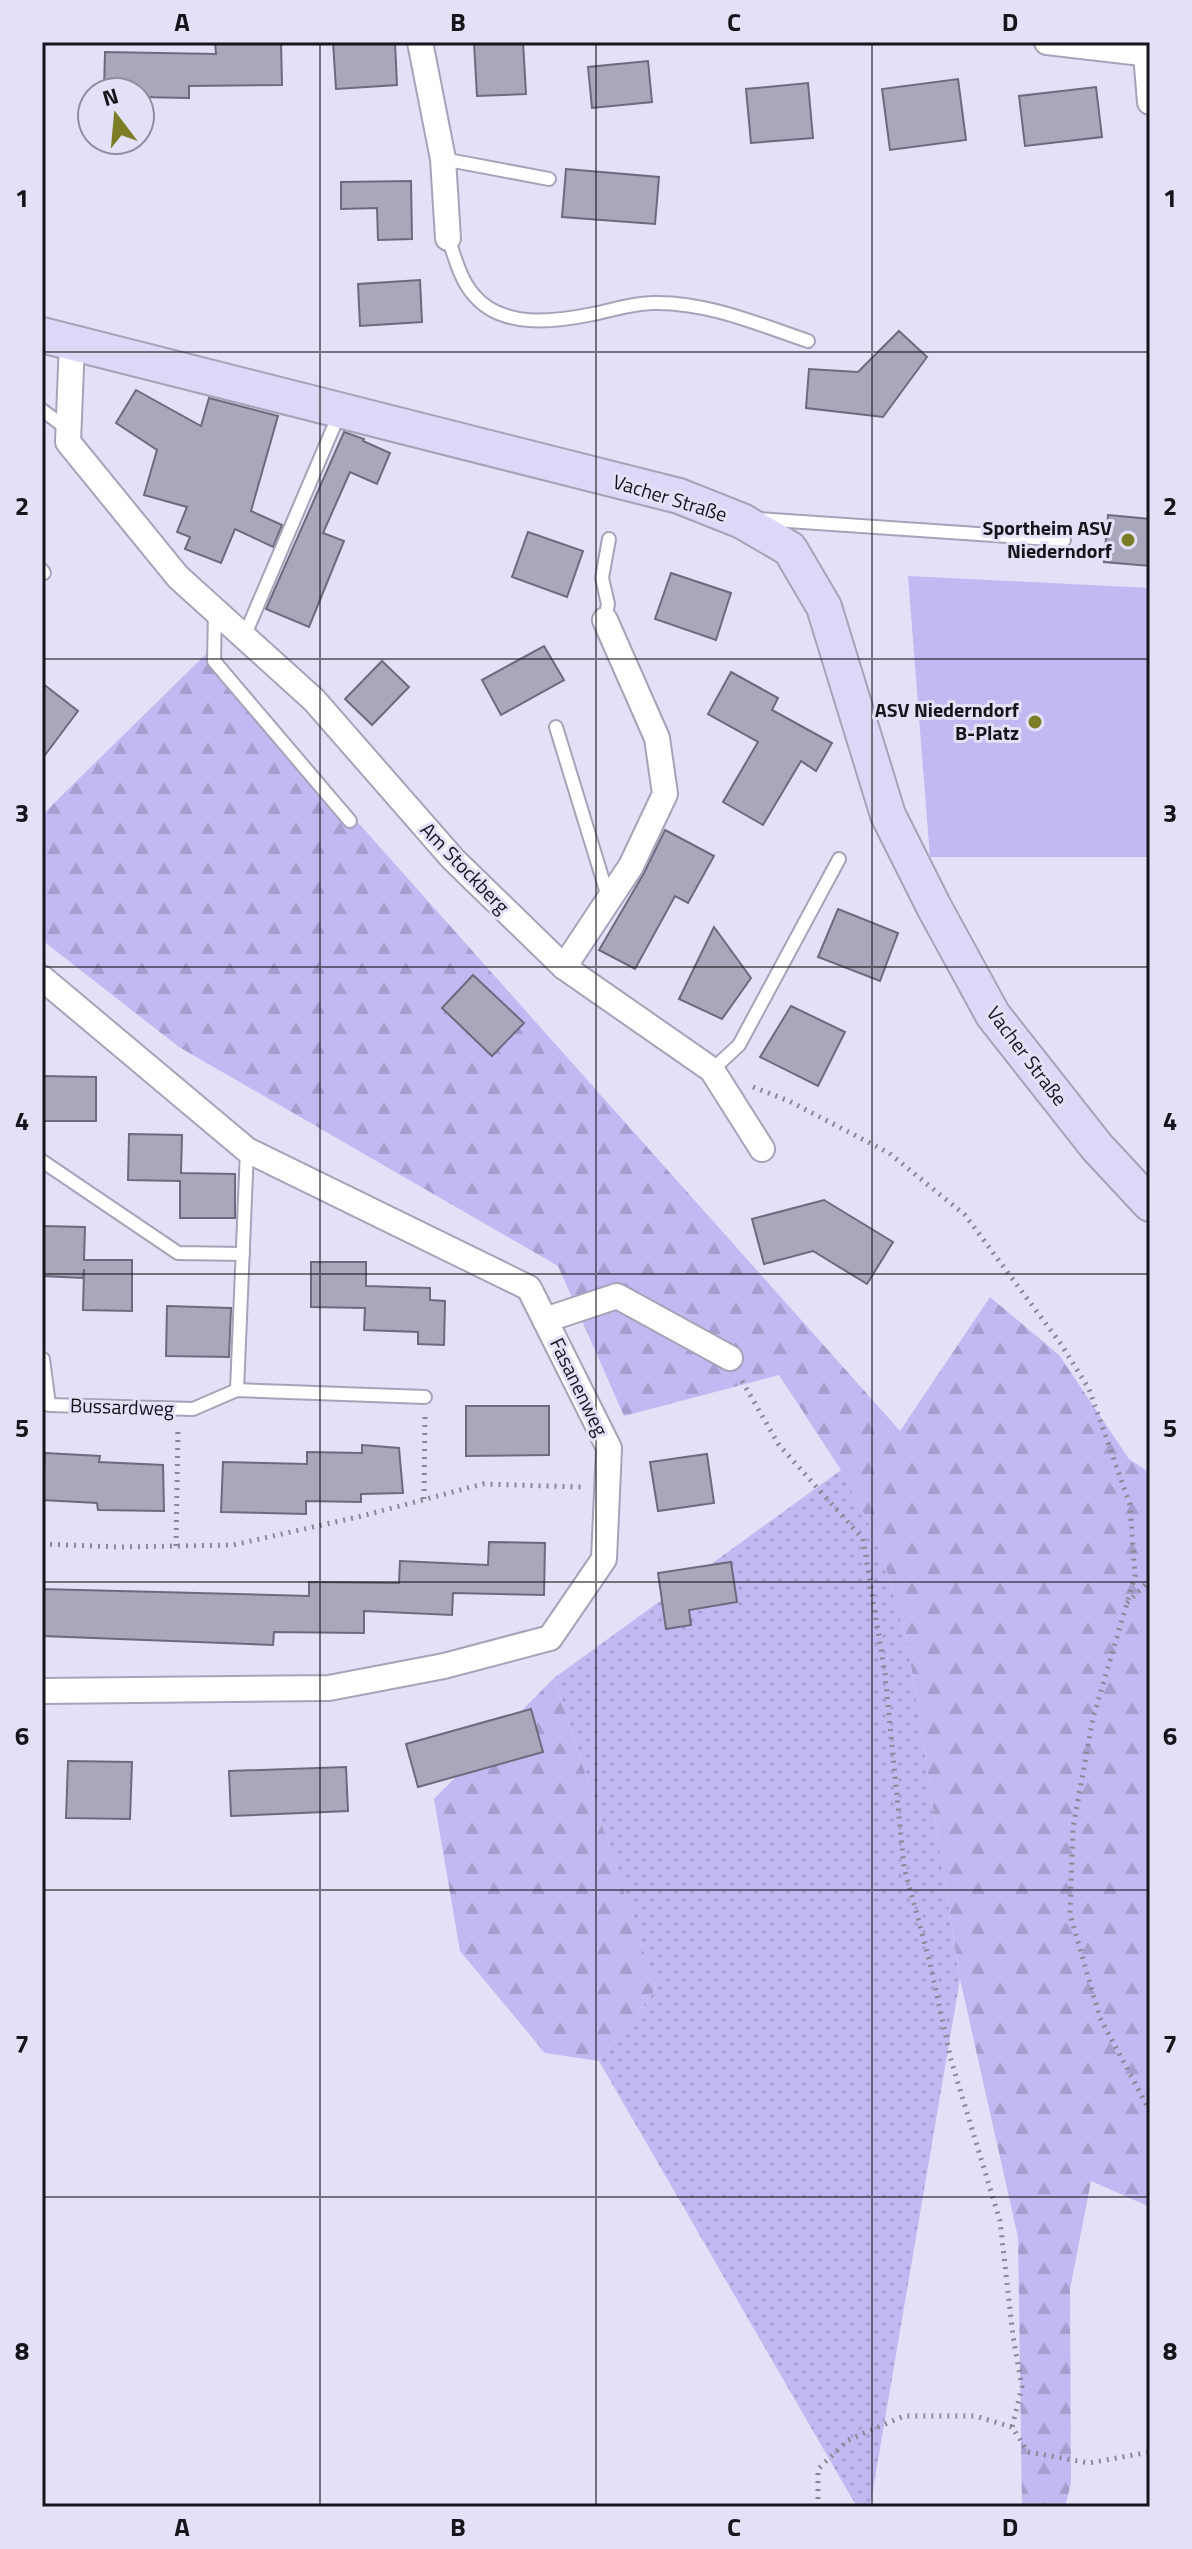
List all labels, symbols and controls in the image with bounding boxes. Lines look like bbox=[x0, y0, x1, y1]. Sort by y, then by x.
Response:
text: A bbox=[174, 2, 190, 41]
text: B bbox=[450, 2, 466, 41]
text: C bbox=[727, 2, 741, 41]
text: D bbox=[1002, 2, 1018, 41]
north arrow bbox=[76, 76, 156, 156]
text: N bbox=[98, 78, 123, 115]
text: 1 bbox=[15, 178, 29, 217]
text: 1 bbox=[1163, 178, 1177, 217]
street label: Vacher Straße bbox=[609, 465, 731, 530]
text: 2 bbox=[15, 486, 29, 525]
text: 2 bbox=[1163, 486, 1177, 525]
place label: Sportheim ASV Niederndorf bbox=[983, 512, 1112, 566]
marker: Sportheim ASV Niederndorf bbox=[1119, 531, 1137, 549]
place label: ASV Niederndorf B-Platz bbox=[875, 694, 1019, 748]
marker: ASV Niederndorf B-Platz bbox=[1026, 713, 1044, 731]
text: 3 bbox=[15, 793, 29, 832]
text: 3 bbox=[1163, 793, 1177, 832]
street label: Am Stockberg bbox=[413, 815, 517, 921]
street label: Vacher Straße bbox=[979, 999, 1075, 1112]
text: 4 bbox=[15, 1101, 29, 1140]
text: 4 bbox=[1163, 1101, 1177, 1140]
street label: Fasanenweg bbox=[542, 1332, 617, 1441]
street label: Bussardweg bbox=[69, 1389, 175, 1424]
text: 5 bbox=[15, 1408, 29, 1447]
text: 5 bbox=[1163, 1408, 1177, 1447]
text: 6 bbox=[15, 1716, 29, 1755]
text: 6 bbox=[1163, 1716, 1177, 1755]
text: 7 bbox=[15, 2024, 29, 2063]
text: 7 bbox=[1163, 2024, 1177, 2063]
text: 8 bbox=[15, 2331, 29, 2370]
text: 8 bbox=[1163, 2331, 1177, 2370]
text: A bbox=[174, 2507, 190, 2546]
text: B bbox=[450, 2507, 466, 2546]
text: C bbox=[727, 2507, 741, 2546]
text: D bbox=[1002, 2507, 1018, 2546]

